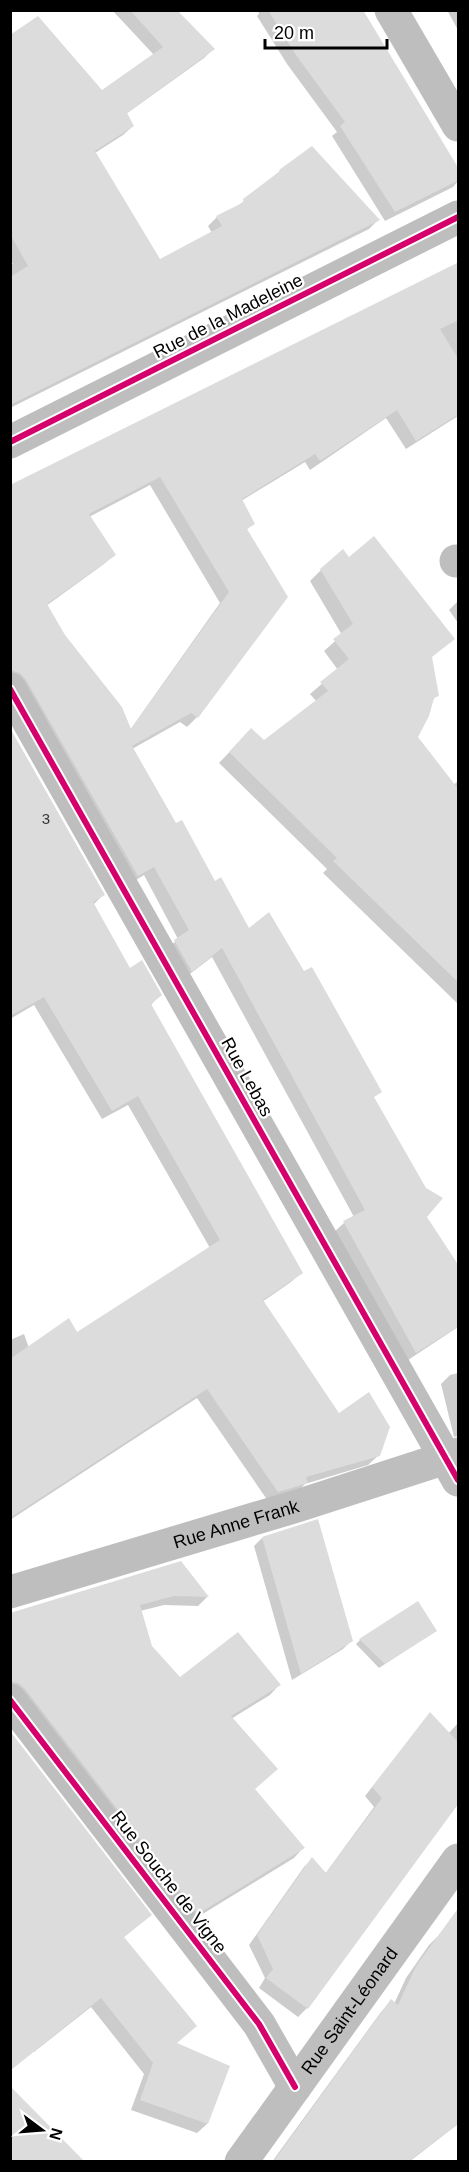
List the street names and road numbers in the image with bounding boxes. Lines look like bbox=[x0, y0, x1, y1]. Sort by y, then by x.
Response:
street label: Rue de la Madeleine bbox=[150, 270, 306, 362]
street label: Rue Lebas bbox=[217, 1034, 277, 1120]
street label: Rue Anne Frank bbox=[171, 1496, 302, 1553]
street label: Rue Souche de Vigne bbox=[107, 1807, 231, 1957]
street label: Rue Saint-Léonard bbox=[297, 1944, 402, 2078]

